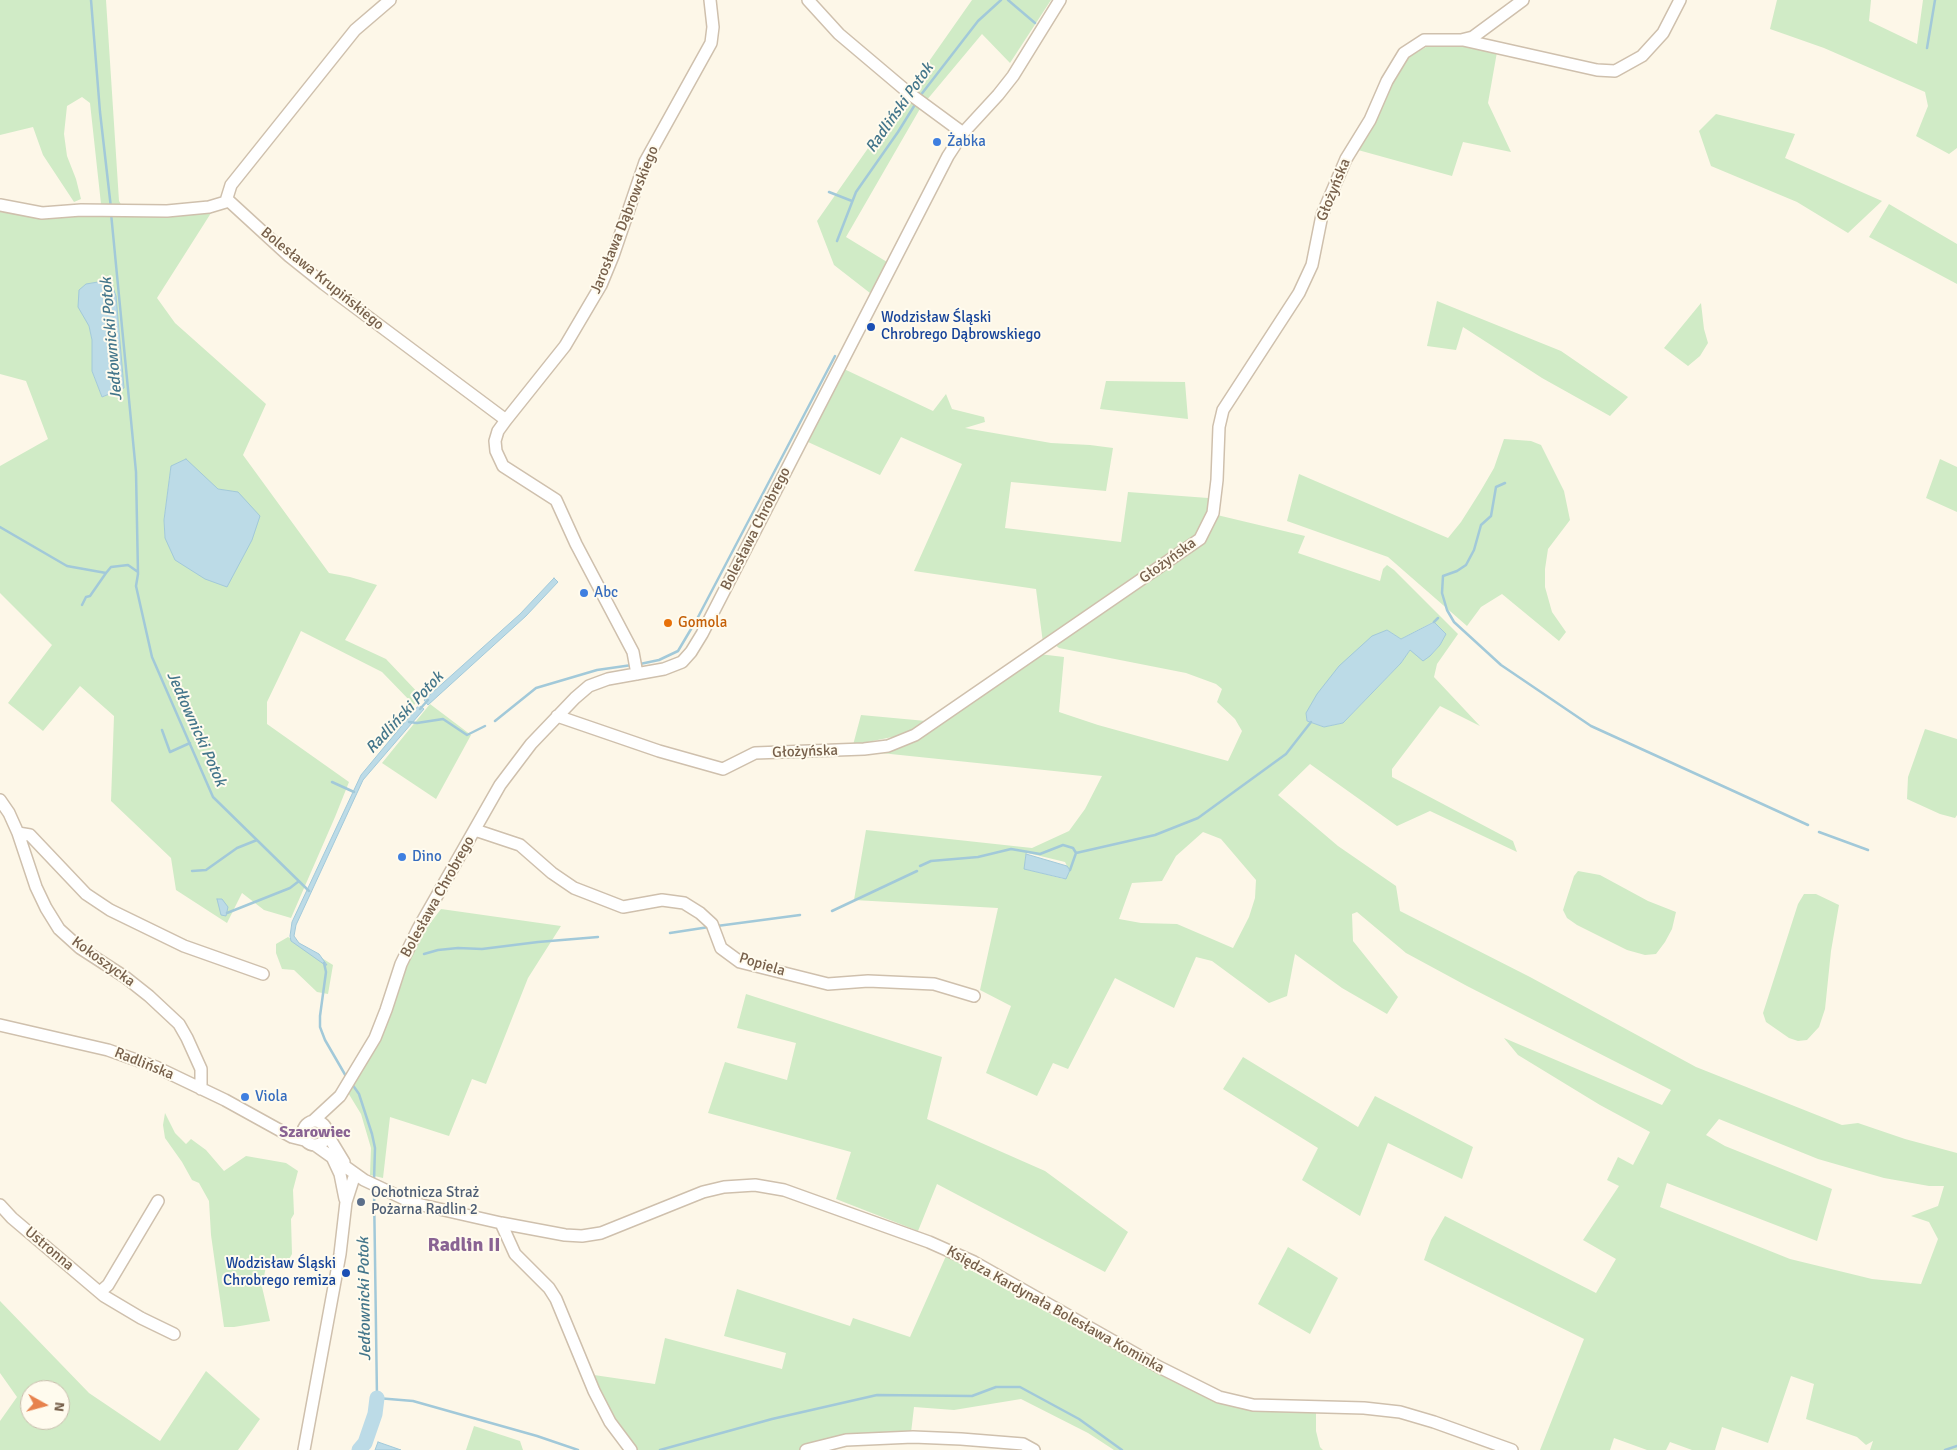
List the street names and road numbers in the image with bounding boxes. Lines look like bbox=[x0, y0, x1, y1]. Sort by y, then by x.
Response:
street label: Jarosława Dąbrowskiego bbox=[587, 143, 663, 297]
street label: Głożyńska bbox=[1313, 156, 1355, 224]
street label: Bolesława Krupińskiego bbox=[257, 224, 387, 334]
street label: Bolesława Chrobrego bbox=[717, 464, 795, 594]
street label: Głożyńska bbox=[1136, 534, 1200, 588]
street label: Głożyńska bbox=[772, 742, 838, 762]
street label: Bolesława Chrobrego bbox=[397, 833, 479, 961]
street label: Kokoszycka bbox=[68, 933, 138, 991]
street label: Popiela bbox=[737, 949, 787, 981]
street label: Radlińska bbox=[112, 1044, 176, 1084]
street label: Ustronna bbox=[21, 1223, 77, 1275]
street label: Księdza Kardynała Bolesława Kominka bbox=[943, 1242, 1167, 1378]

